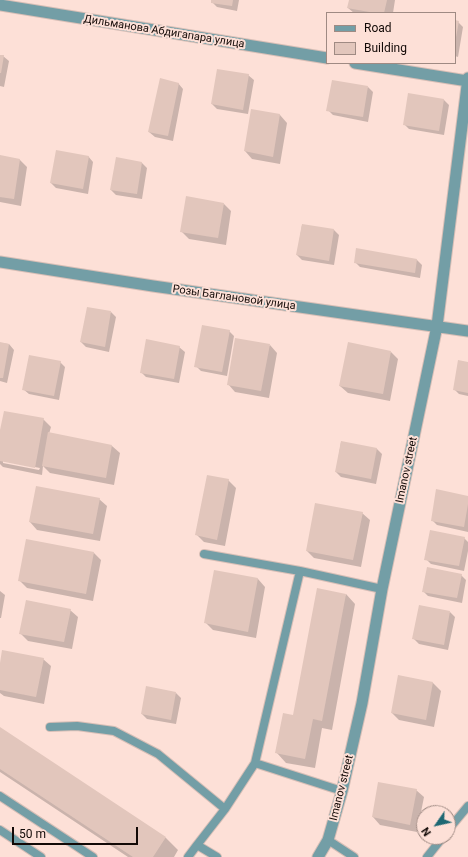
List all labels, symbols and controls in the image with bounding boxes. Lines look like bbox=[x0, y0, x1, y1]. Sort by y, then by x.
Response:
legend bbox=[326, 12, 456, 64]
street label: Дильманова Абдигапара улица bbox=[83, 13, 245, 51]
text: Road bbox=[364, 21, 392, 35]
text: Building bbox=[364, 41, 407, 55]
street label: Розы Баглановой улица bbox=[172, 283, 296, 313]
street label: Imanov street bbox=[394, 436, 420, 504]
street label: Imanov street bbox=[327, 754, 357, 822]
north arrow bbox=[416, 805, 456, 845]
scale bar bbox=[14, 819, 140, 845]
text: N bbox=[419, 825, 434, 838]
text: 50 m bbox=[19, 827, 46, 841]

